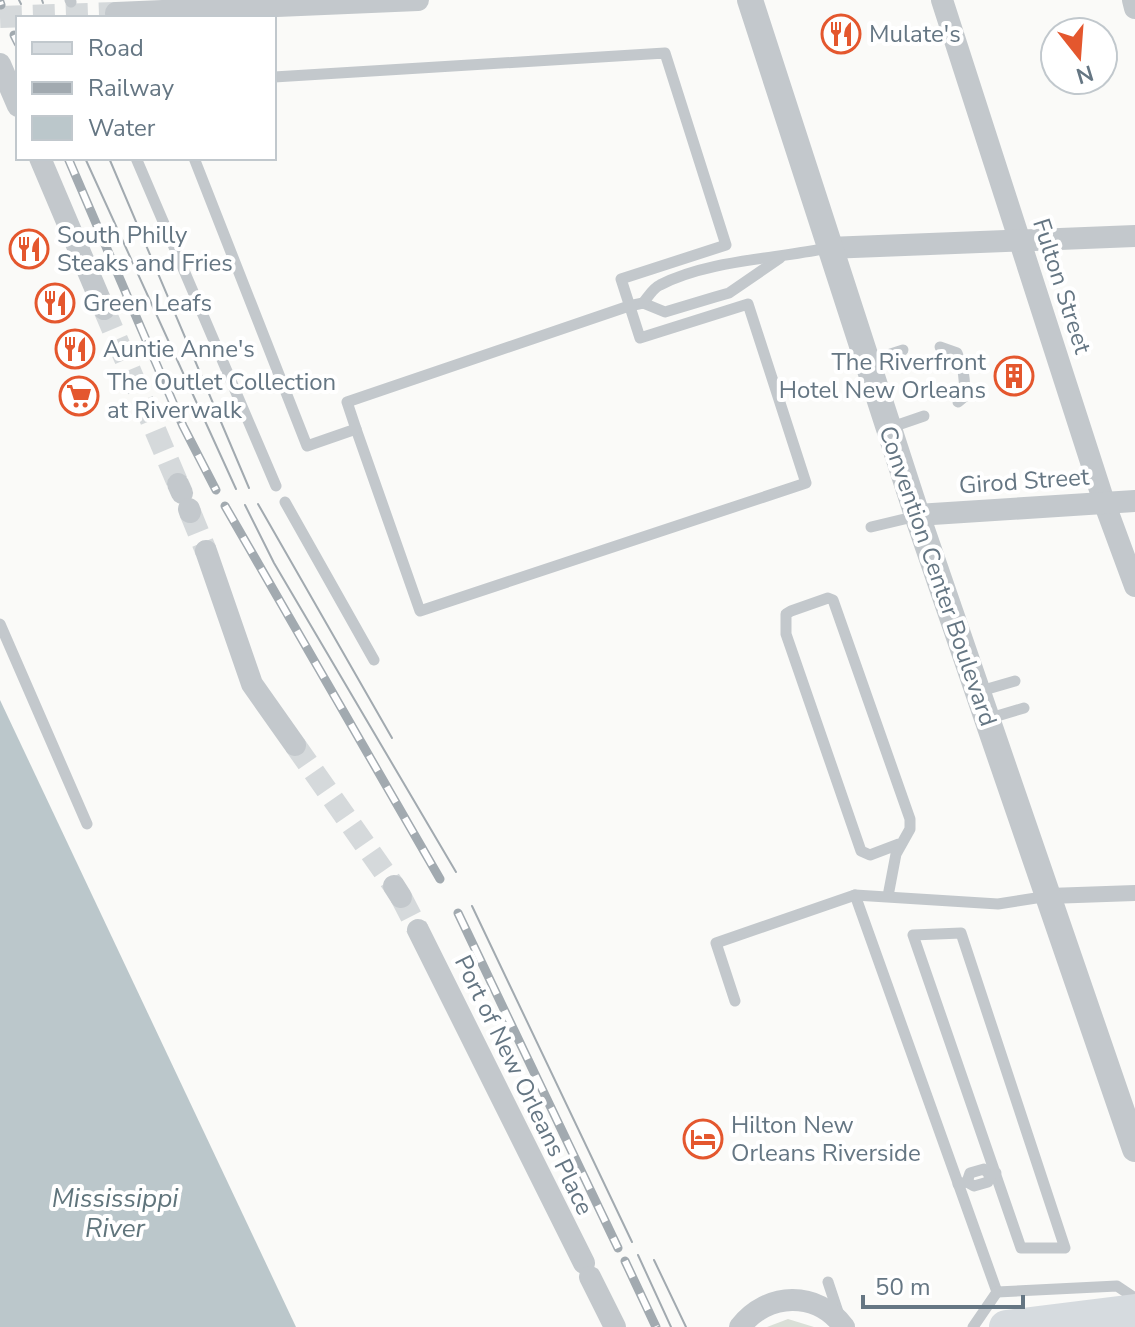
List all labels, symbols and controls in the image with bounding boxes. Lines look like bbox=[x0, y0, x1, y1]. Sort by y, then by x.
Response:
restaurant icon: Mulate's bbox=[820, 13, 862, 55]
legend bbox=[16, 16, 276, 160]
north arrow bbox=[1039, 16, 1119, 96]
place label: Mulate's bbox=[869, 18, 961, 50]
text: Road bbox=[88, 32, 144, 64]
text: N bbox=[1072, 57, 1097, 91]
text: Railway bbox=[88, 72, 175, 104]
text: Water bbox=[88, 112, 156, 144]
street label: Fulton Street bbox=[1025, 214, 1099, 358]
place label: South Philly Steaks and Fries bbox=[57, 219, 233, 279]
restaurant icon: South Philly Steaks and Fries bbox=[8, 228, 50, 270]
restaurant icon: Green Leafs bbox=[34, 282, 76, 324]
place label: Green Leafs bbox=[83, 287, 212, 319]
restaurant icon: Auntie Anne's bbox=[54, 328, 96, 370]
place label: Auntie Anne's bbox=[103, 333, 255, 365]
place label: The Riverfront Hotel New Orleans bbox=[779, 346, 987, 406]
building icon: The Riverfront Hotel New Orleans bbox=[993, 355, 1035, 397]
place label: The Outlet Collection at Riverwalk bbox=[107, 366, 336, 426]
supermarket icon: The Outlet Collection at Riverwalk bbox=[58, 375, 100, 417]
street label: Convention Center Boulevard bbox=[872, 422, 1004, 730]
street label: Girod Street bbox=[958, 460, 1091, 502]
street label: Port of New Orleans Place bbox=[447, 950, 601, 1220]
place label: Hilton New Orleans Riverside bbox=[731, 1109, 921, 1169]
hotel icon: Hilton New Orleans Riverside bbox=[682, 1118, 724, 1160]
water label: Mississippi River bbox=[52, 1181, 179, 1246]
scale bar bbox=[863, 1259, 1023, 1309]
text: 50 m bbox=[875, 1271, 931, 1303]

